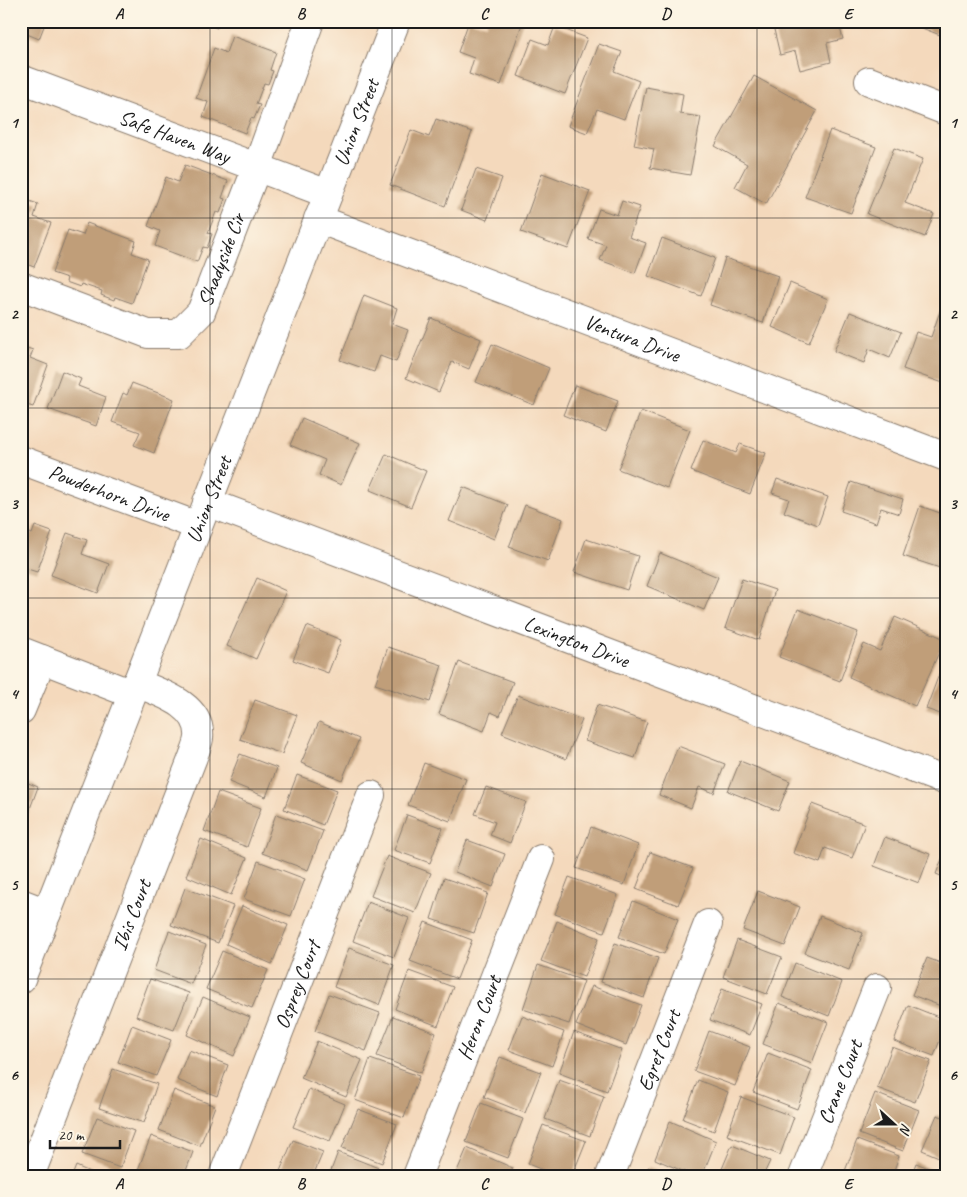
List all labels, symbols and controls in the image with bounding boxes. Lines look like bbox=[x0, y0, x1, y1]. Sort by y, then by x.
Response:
text: A bbox=[115, 4, 125, 24]
text: B bbox=[297, 4, 307, 24]
text: C bbox=[480, 4, 490, 24]
text: D bbox=[661, 4, 672, 24]
text: E bbox=[844, 4, 855, 24]
street label: Union Street bbox=[328, 73, 386, 169]
street label: Safe Haven Way bbox=[115, 104, 236, 170]
text: 1 bbox=[10, 113, 19, 133]
text: 1 bbox=[949, 113, 958, 133]
street label: Shadyside Cir bbox=[191, 208, 251, 310]
text: 2 bbox=[10, 304, 19, 324]
text: 2 bbox=[949, 304, 958, 324]
street label: Ventura Drive bbox=[581, 308, 685, 368]
street label: Union Street bbox=[180, 450, 238, 546]
street label: Powderhorn Drive bbox=[45, 458, 174, 528]
text: 3 bbox=[10, 494, 19, 514]
text: 3 bbox=[949, 494, 958, 514]
street label: Lexington Drive bbox=[520, 610, 634, 674]
text: 4 bbox=[10, 684, 19, 704]
text: 4 bbox=[949, 684, 958, 704]
street label: Ibis Court bbox=[106, 874, 158, 954]
text: 5 bbox=[11, 875, 20, 895]
text: 5 bbox=[950, 875, 959, 895]
street label: Osprey Court bbox=[268, 934, 327, 1033]
street label: Heron Court bbox=[451, 970, 508, 1063]
street label: Egret Court bbox=[631, 1004, 687, 1094]
street label: Crane Court bbox=[812, 1035, 869, 1128]
text: 6 bbox=[10, 1065, 19, 1085]
text: 6 bbox=[949, 1065, 958, 1085]
north arrow bbox=[870, 1100, 920, 1150]
scale bar bbox=[50, 1117, 120, 1149]
text: N bbox=[895, 1121, 915, 1138]
text: 20 m bbox=[58, 1126, 85, 1145]
text: A bbox=[115, 1174, 125, 1194]
text: B bbox=[297, 1174, 307, 1194]
text: C bbox=[480, 1174, 490, 1194]
text: D bbox=[661, 1174, 672, 1194]
text: E bbox=[844, 1174, 855, 1194]

